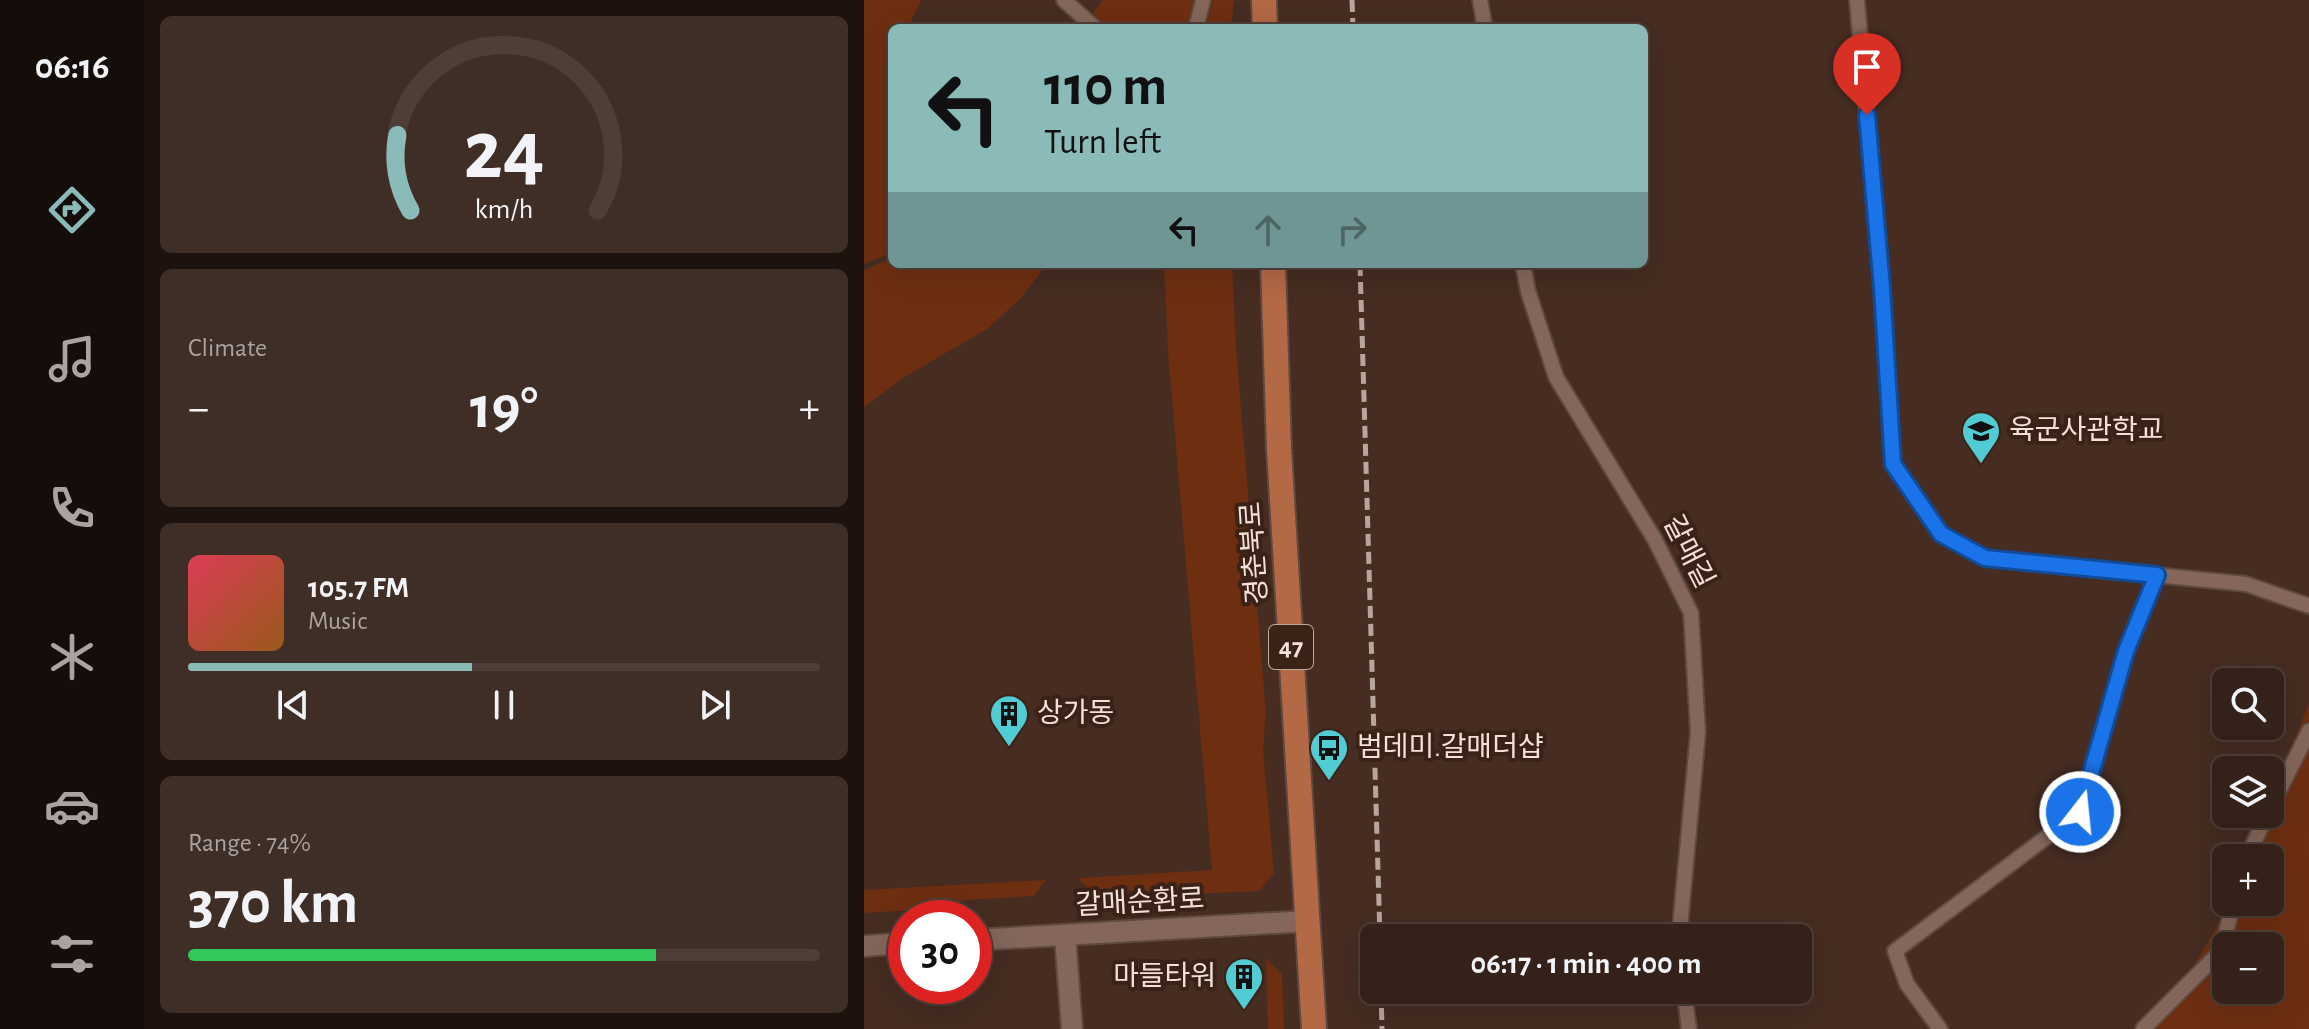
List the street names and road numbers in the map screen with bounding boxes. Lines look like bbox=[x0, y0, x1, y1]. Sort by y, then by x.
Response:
street label: 경춘북로 bbox=[1235, 501, 1273, 606]
street label: 갈매길 bbox=[1658, 510, 1720, 593]
road number: 47 bbox=[1269, 625, 1313, 669]
street label: 갈매순환로 bbox=[1075, 884, 1205, 920]

